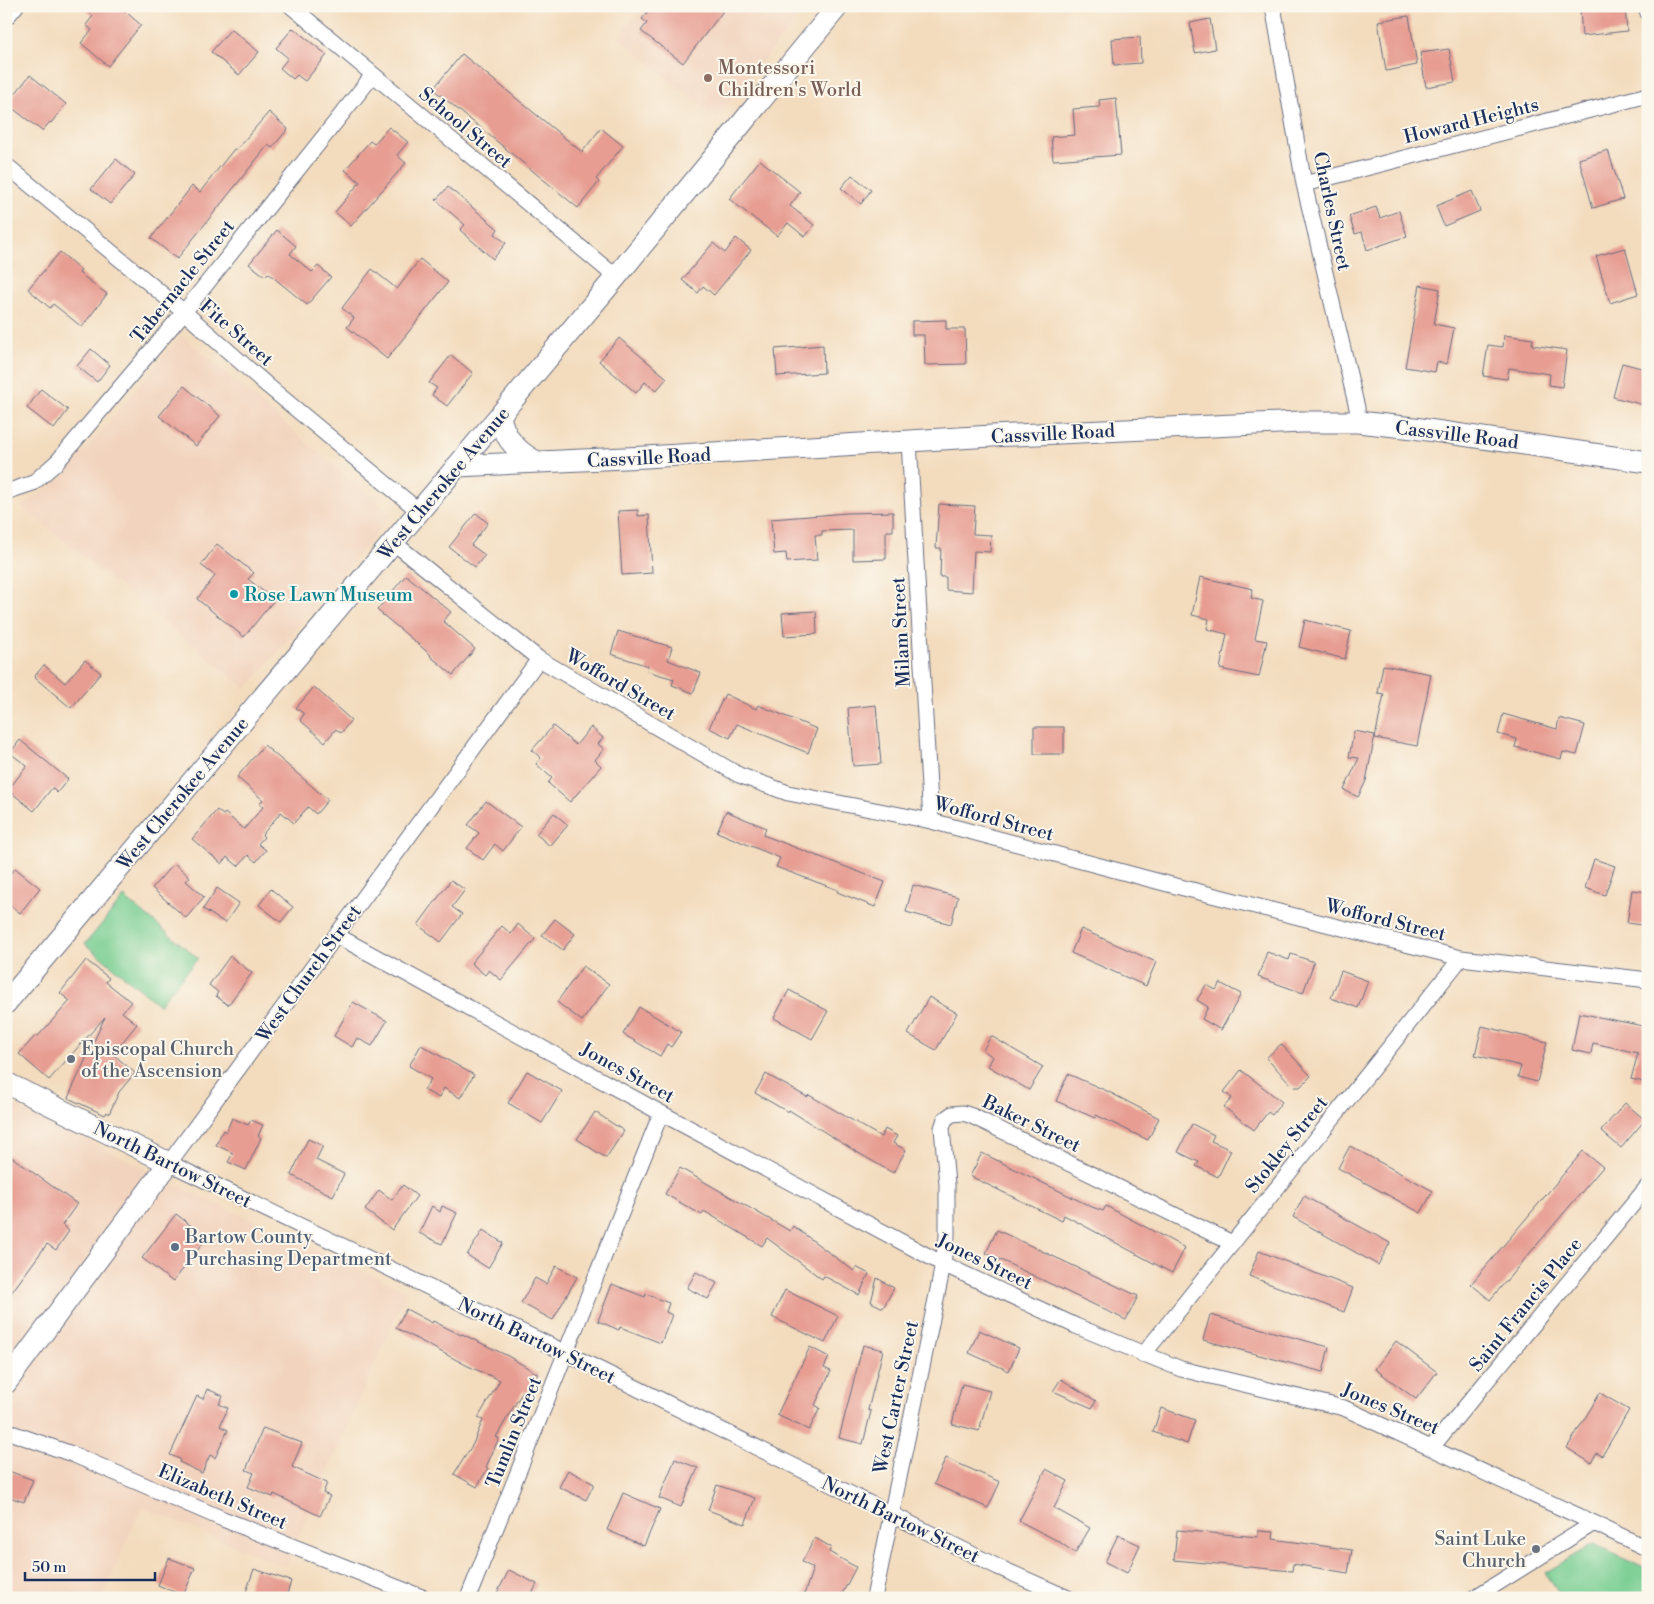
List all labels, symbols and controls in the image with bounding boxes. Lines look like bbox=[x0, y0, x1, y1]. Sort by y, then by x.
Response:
place label: Montessori Children's World bbox=[718, 56, 862, 102]
marker: Montessori Children's World bbox=[702, 72, 714, 84]
street label: School Street bbox=[414, 82, 517, 174]
street label: Howard Heights bbox=[1401, 93, 1541, 149]
street label: Charles Street bbox=[1308, 150, 1356, 273]
street label: Tabernacle Street bbox=[126, 215, 240, 348]
street label: Fite Street bbox=[195, 294, 278, 372]
street label: West Cherokee Avenue bbox=[372, 402, 515, 566]
street label: Cassville Road bbox=[1394, 416, 1520, 454]
street label: Cassville Road bbox=[990, 419, 1116, 449]
street label: Cassville Road bbox=[586, 443, 712, 473]
street label: Milam Street bbox=[886, 576, 916, 688]
place label: Rose Lawn Museum bbox=[244, 583, 413, 607]
marker: Rose Lawn Museum bbox=[228, 588, 240, 600]
street label: Wofford Street bbox=[560, 643, 680, 726]
street label: West Cherokee Avenue bbox=[111, 712, 254, 876]
street label: Wofford Street bbox=[930, 791, 1057, 847]
street label: Wofford Street bbox=[1322, 893, 1449, 947]
street label: West Church Street bbox=[250, 900, 367, 1048]
place label: Episcopal Church of the Ascension bbox=[81, 1037, 234, 1083]
street label: Jones Street bbox=[576, 1037, 679, 1109]
marker: Episcopal Church of the Ascension bbox=[65, 1053, 77, 1065]
street label: Baker Street bbox=[978, 1089, 1085, 1158]
street label: Stokley Street bbox=[1240, 1091, 1333, 1198]
street label: North Bartow Street bbox=[90, 1116, 256, 1214]
place label: Bartow County Purchasing Department bbox=[184, 1225, 392, 1271]
street label: Jones Street bbox=[932, 1228, 1037, 1296]
street label: Saint Francis Place bbox=[1464, 1233, 1587, 1377]
marker: Bartow County Purchasing Department bbox=[169, 1241, 181, 1253]
street label: North Bartow Street bbox=[454, 1292, 620, 1390]
street label: West Carter Street bbox=[868, 1318, 924, 1477]
street label: Tumlin Street bbox=[481, 1373, 547, 1492]
street label: Jones Street bbox=[1337, 1377, 1443, 1440]
street label: Elizabeth Street bbox=[154, 1459, 291, 1535]
street label: North Bartow Street bbox=[818, 1471, 984, 1569]
place label: Saint Luke Church bbox=[1434, 1527, 1526, 1573]
marker: Saint Luke Church bbox=[1530, 1543, 1542, 1555]
scale bar bbox=[25, 1549, 155, 1581]
text: 50 m bbox=[32, 1558, 66, 1577]

